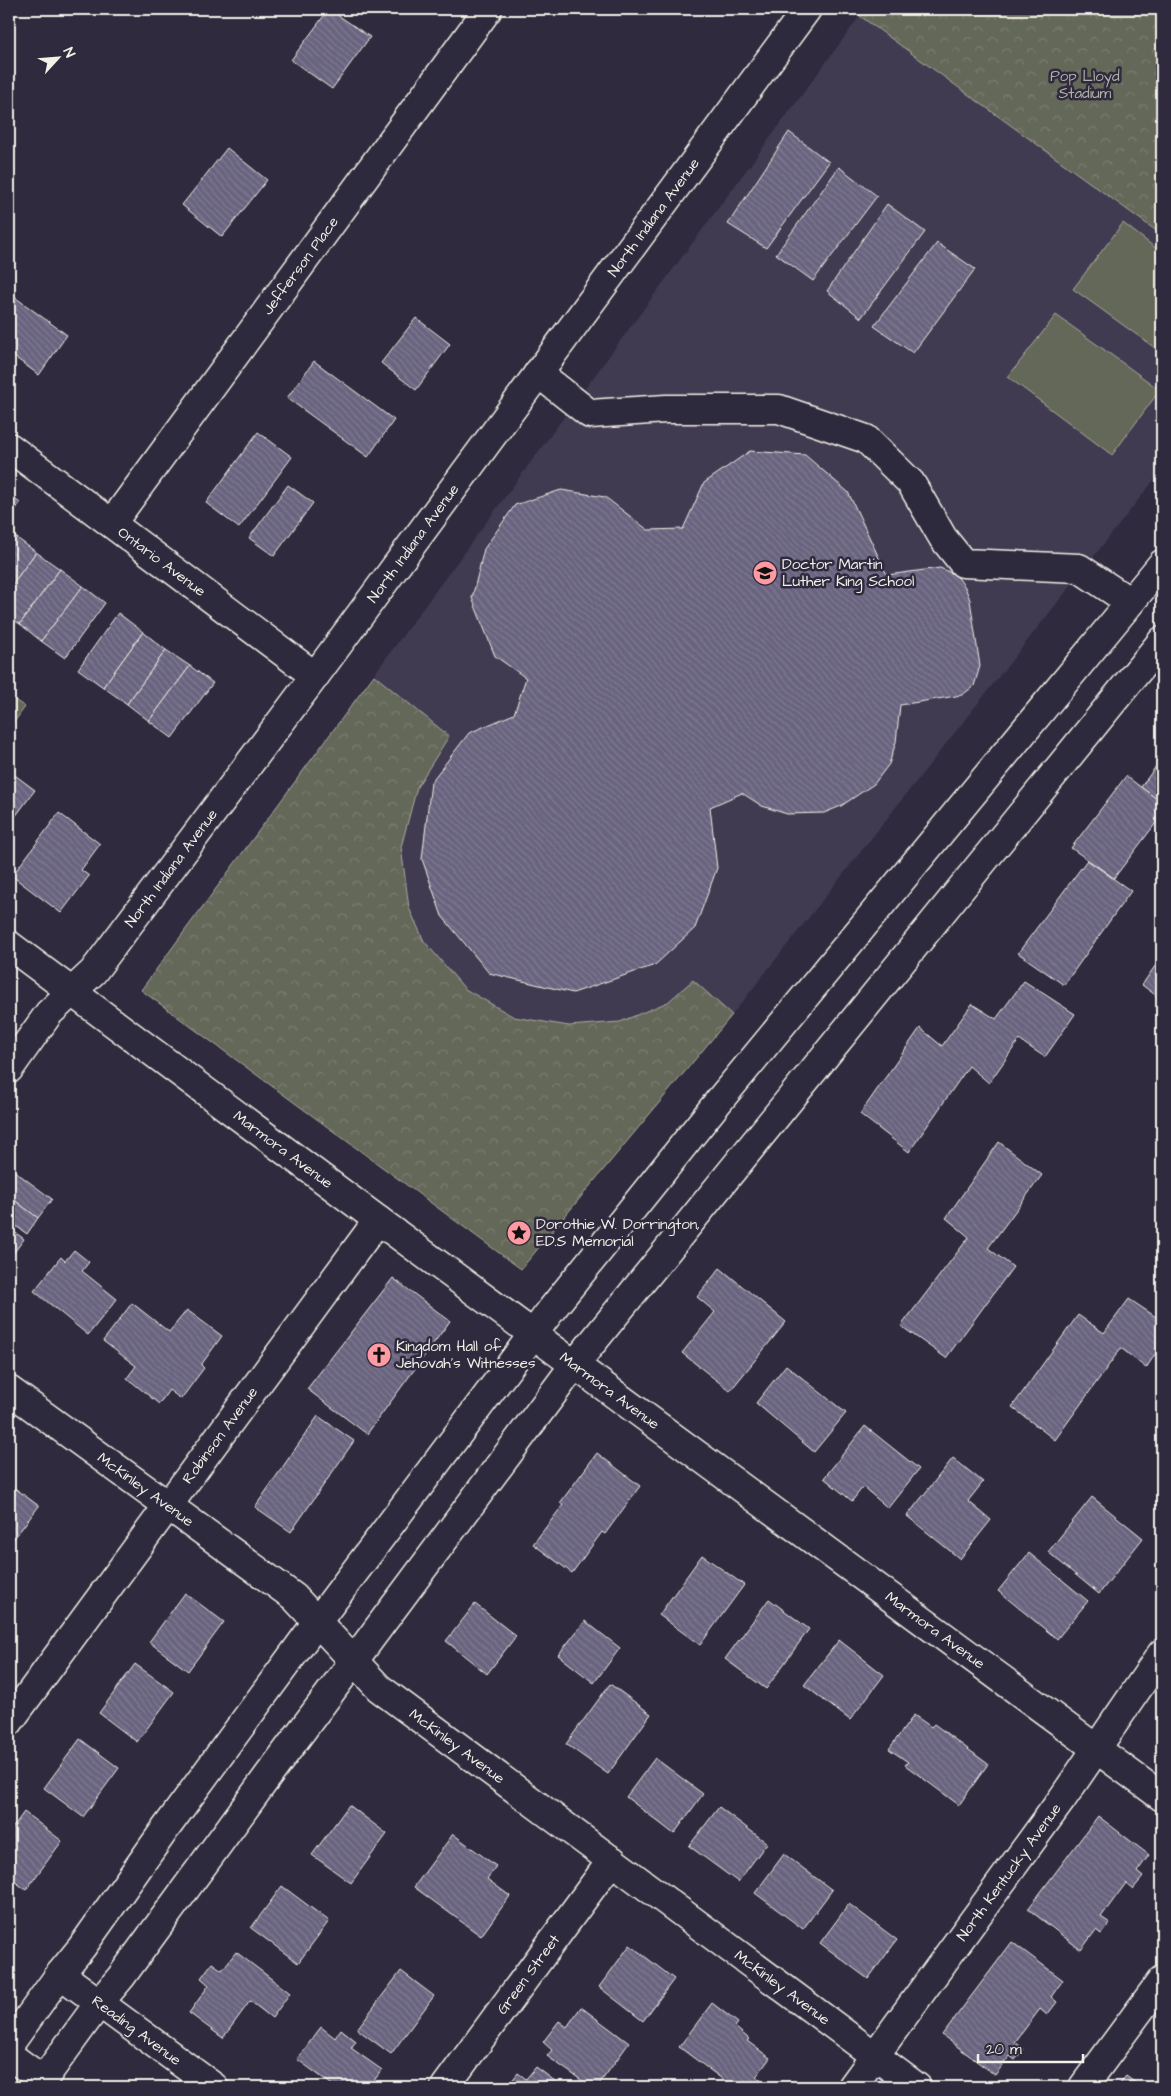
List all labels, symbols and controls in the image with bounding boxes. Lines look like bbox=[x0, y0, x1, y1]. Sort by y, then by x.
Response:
north arrow bbox=[32, 32, 82, 82]
text: N bbox=[58, 44, 80, 61]
park label: Pop Lloyd Stadium bbox=[1050, 66, 1120, 104]
street label: North Indiana Avenue bbox=[603, 154, 705, 281]
street label: Jefferson Place bbox=[258, 212, 344, 319]
street label: North Indiana Avenue bbox=[362, 480, 464, 607]
street label: Ontario Avenue bbox=[113, 522, 210, 602]
place label: Doctor Martin Luther King School bbox=[782, 554, 914, 593]
school or university icon: Doctor Martin Luther King School bbox=[752, 560, 778, 586]
street label: North Indiana Avenue bbox=[120, 805, 223, 932]
street label: Marmora Avenue bbox=[229, 1106, 337, 1194]
place label: Dorothie W. Dorrington, ED.S Memorial bbox=[536, 1214, 700, 1252]
place icon: Dorothie W. Dorrington, ED.S Memorial bbox=[506, 1220, 532, 1246]
place label: Kingdom Hall of Jehovah's Witnesses bbox=[396, 1336, 536, 1374]
church icon: Kingdom Hall of Jehovah's Witnesses bbox=[366, 1342, 392, 1368]
street label: Marmora Avenue bbox=[555, 1347, 664, 1435]
street label: Robinson Avenue bbox=[178, 1383, 263, 1488]
street label: McKinley Avenue bbox=[93, 1448, 198, 1532]
street label: Marmora Avenue bbox=[881, 1587, 989, 1674]
street label: McKinley Avenue bbox=[405, 1704, 509, 1789]
street label: North Kentucky Avenue bbox=[952, 1799, 1066, 1946]
street label: Green Street bbox=[492, 1930, 565, 2019]
street label: McKinley Avenue bbox=[730, 1945, 834, 2030]
street label: Reading Avenue bbox=[87, 1991, 185, 2071]
scale bar bbox=[978, 2031, 1084, 2063]
text: 20 m bbox=[986, 2039, 1022, 2060]

